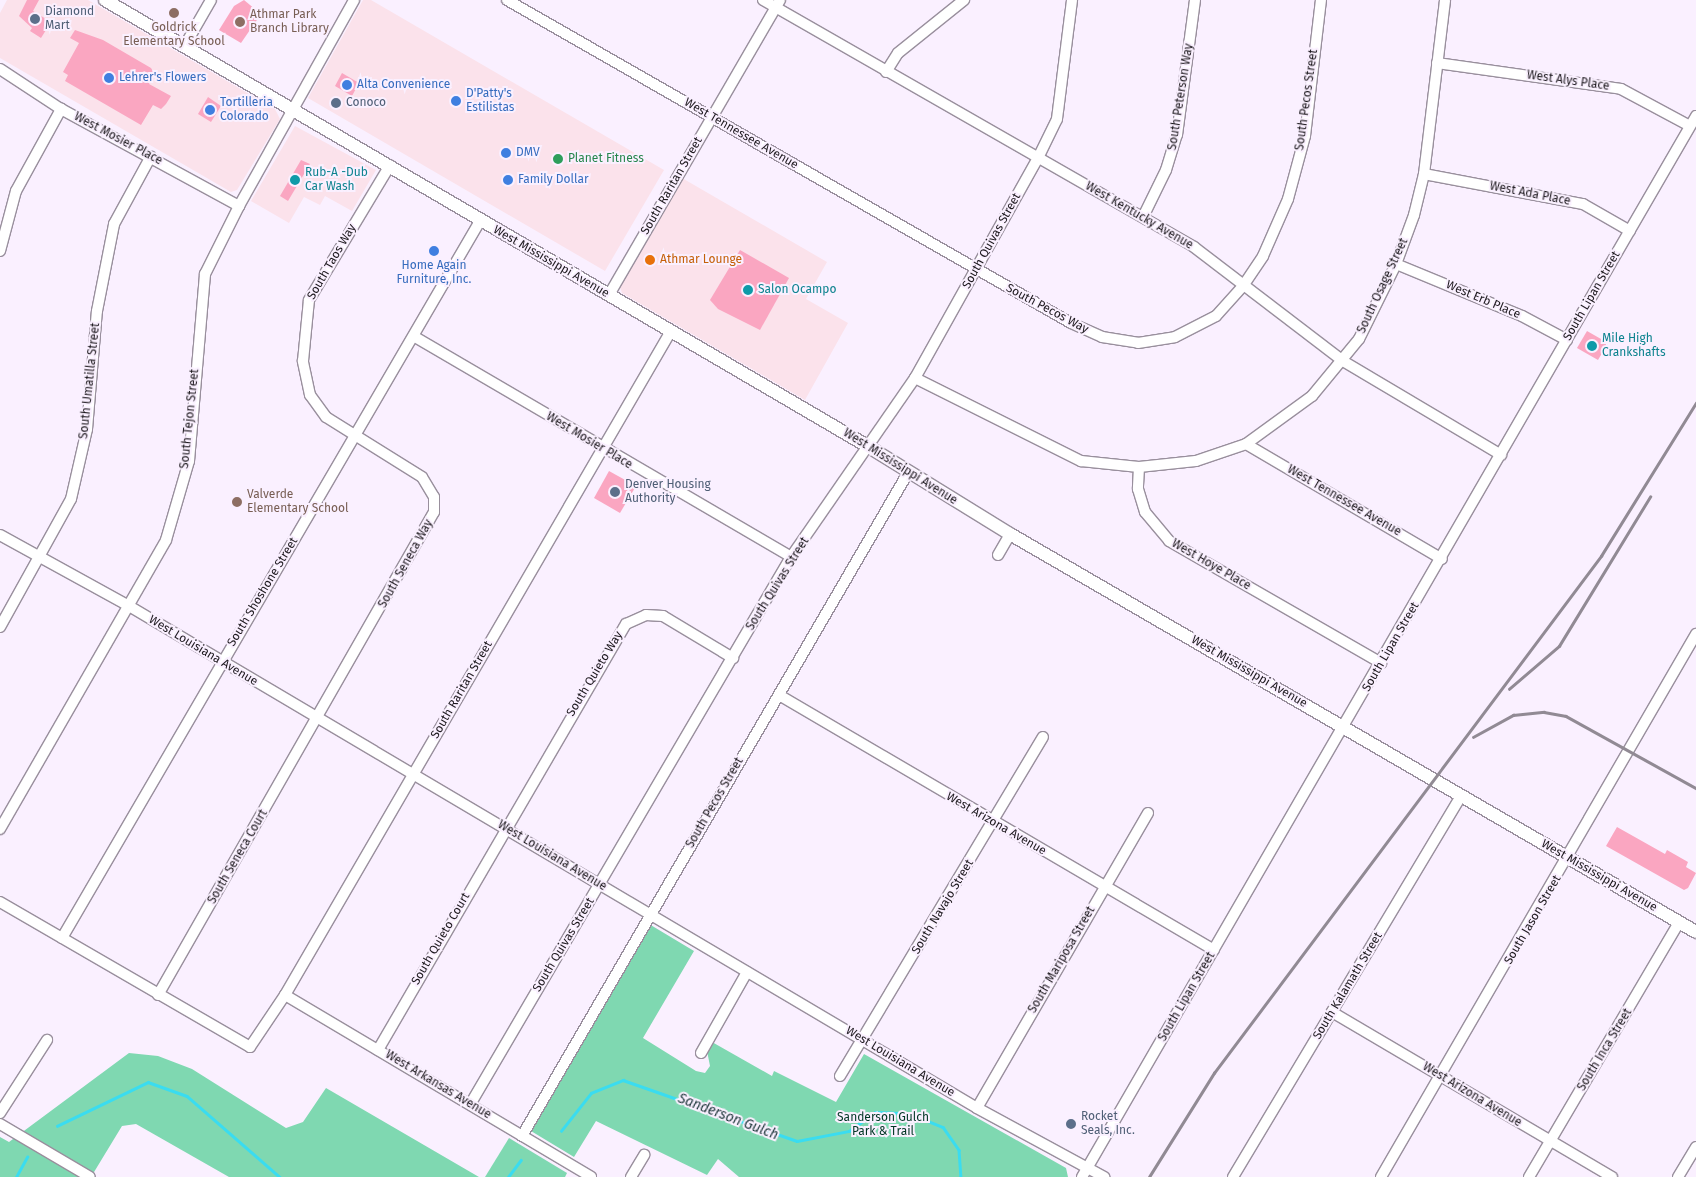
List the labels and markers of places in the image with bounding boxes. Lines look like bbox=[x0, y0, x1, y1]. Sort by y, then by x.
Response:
place label: Diamond Mart bbox=[45, 5, 94, 33]
marker: Goldrick Elementary School bbox=[168, 7, 180, 19]
place label: Athmar Park Branch Library bbox=[250, 8, 329, 36]
marker: Diamond Mart bbox=[29, 13, 41, 25]
marker: Athmar Park Branch Library bbox=[234, 16, 246, 28]
place label: Goldrick Elementary School bbox=[123, 21, 225, 49]
place label: Lehrer's Flowers bbox=[119, 71, 206, 85]
marker: Lehrer's Flowers bbox=[103, 72, 115, 84]
place label: Alta Convenience bbox=[357, 78, 450, 92]
marker: Alta Convenience bbox=[341, 79, 353, 91]
place label: D'Patty's Estilistas bbox=[466, 87, 514, 115]
marker: D'Patty's Estilistas bbox=[450, 95, 462, 107]
place label: Tortilleria Colorado bbox=[220, 96, 273, 124]
place label: Conoco bbox=[346, 96, 386, 110]
marker: Conoco bbox=[330, 97, 342, 109]
marker: Tortilleria Colorado bbox=[204, 104, 216, 116]
place label: DMV bbox=[516, 146, 540, 160]
marker: DMV bbox=[500, 147, 512, 159]
place label: Planet Fitness bbox=[568, 152, 644, 166]
marker: Planet Fitness bbox=[552, 153, 564, 165]
place label: Rub-A -Dub Car Wash bbox=[305, 166, 368, 194]
place label: Family Dollar bbox=[518, 173, 589, 187]
marker: Rub-A -Dub Car Wash bbox=[289, 174, 301, 186]
marker: Family Dollar bbox=[502, 174, 514, 186]
marker: Home Again Furniture, Inc. bbox=[428, 245, 440, 257]
place label: Athmar Lounge bbox=[660, 253, 742, 267]
marker: Athmar Lounge bbox=[644, 254, 656, 266]
place label: Home Again Furniture, Inc. bbox=[397, 259, 471, 287]
place label: Salon Ocampo bbox=[758, 283, 836, 297]
marker: Salon Ocampo bbox=[742, 284, 754, 296]
place label: Mile High Crankshafts bbox=[1602, 332, 1666, 360]
marker: Mile High Crankshafts bbox=[1586, 340, 1598, 352]
place label: Denver Housing Authority bbox=[625, 478, 711, 506]
marker: Denver Housing Authority bbox=[609, 486, 621, 498]
place label: Valverde Elementary School bbox=[247, 488, 349, 516]
marker: Valverde Elementary School bbox=[231, 496, 243, 508]
place label: Rocket Seals, Inc. bbox=[1081, 1110, 1135, 1138]
marker: Rocket Seals, Inc. bbox=[1065, 1118, 1077, 1130]

